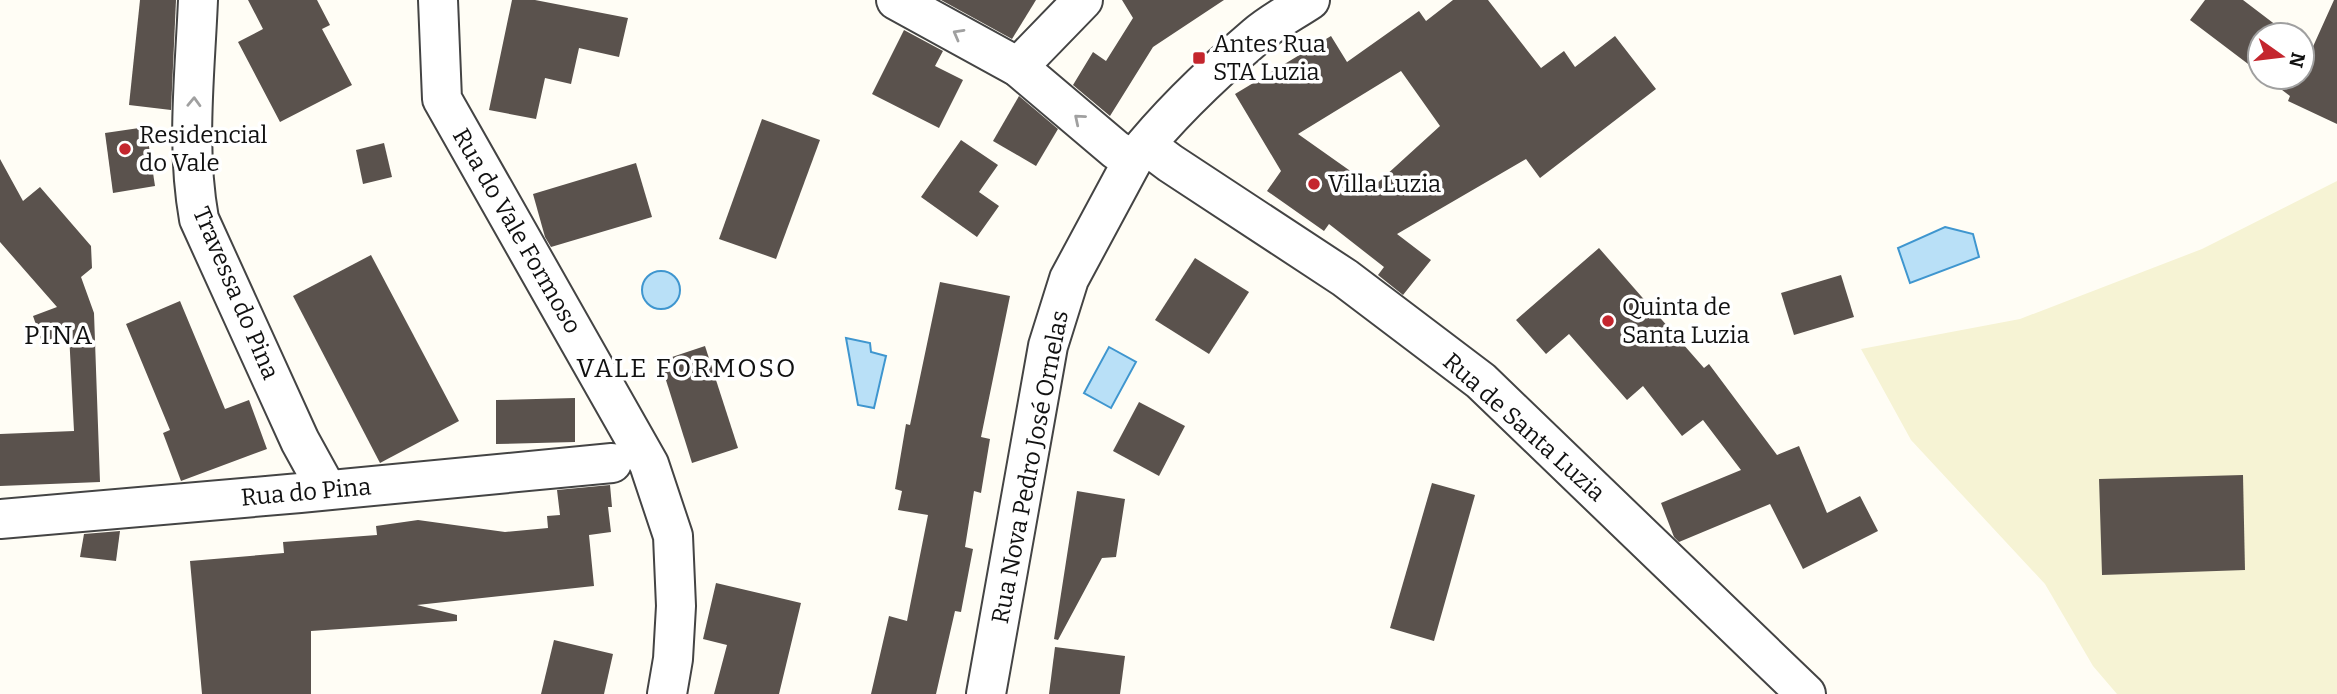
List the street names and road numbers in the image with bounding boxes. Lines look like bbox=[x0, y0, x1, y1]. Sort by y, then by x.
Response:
street label: Rua do Vale Formoso bbox=[447, 124, 587, 338]
street label: Travessa do Pina bbox=[187, 203, 285, 383]
street label: Rua Nova Pedro José Ornelas bbox=[986, 308, 1074, 626]
street label: Rua de Santa Luzia bbox=[1437, 347, 1611, 507]
street label: Rua do Pina bbox=[240, 472, 372, 512]

